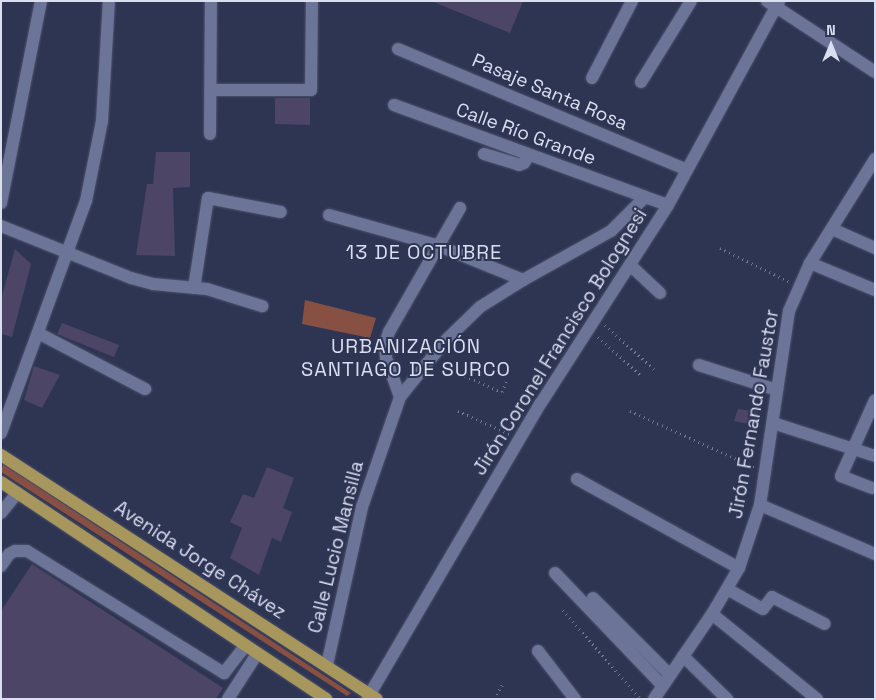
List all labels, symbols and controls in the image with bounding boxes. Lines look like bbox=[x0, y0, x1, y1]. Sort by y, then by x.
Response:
north arrow bbox=[806, 20, 856, 70]
text: N bbox=[826, 21, 836, 39]
street label: Pasaje Santa Rosa bbox=[469, 49, 631, 135]
street label: Calle Río Grande bbox=[453, 98, 599, 170]
street label: Jirón Coronel Francisco Bolognesi bbox=[468, 204, 652, 480]
district label: 13 DE OCTUBRE bbox=[344, 240, 504, 264]
street label: Jirón Fernando Faustor bbox=[724, 308, 784, 520]
district label: URBANIZACIÓN SANTIAGO DE SURCO bbox=[299, 334, 513, 381]
street label: Calle Lucio Mansilla bbox=[304, 458, 368, 636]
street label: Avenida Jorge Chávez bbox=[110, 496, 290, 624]

